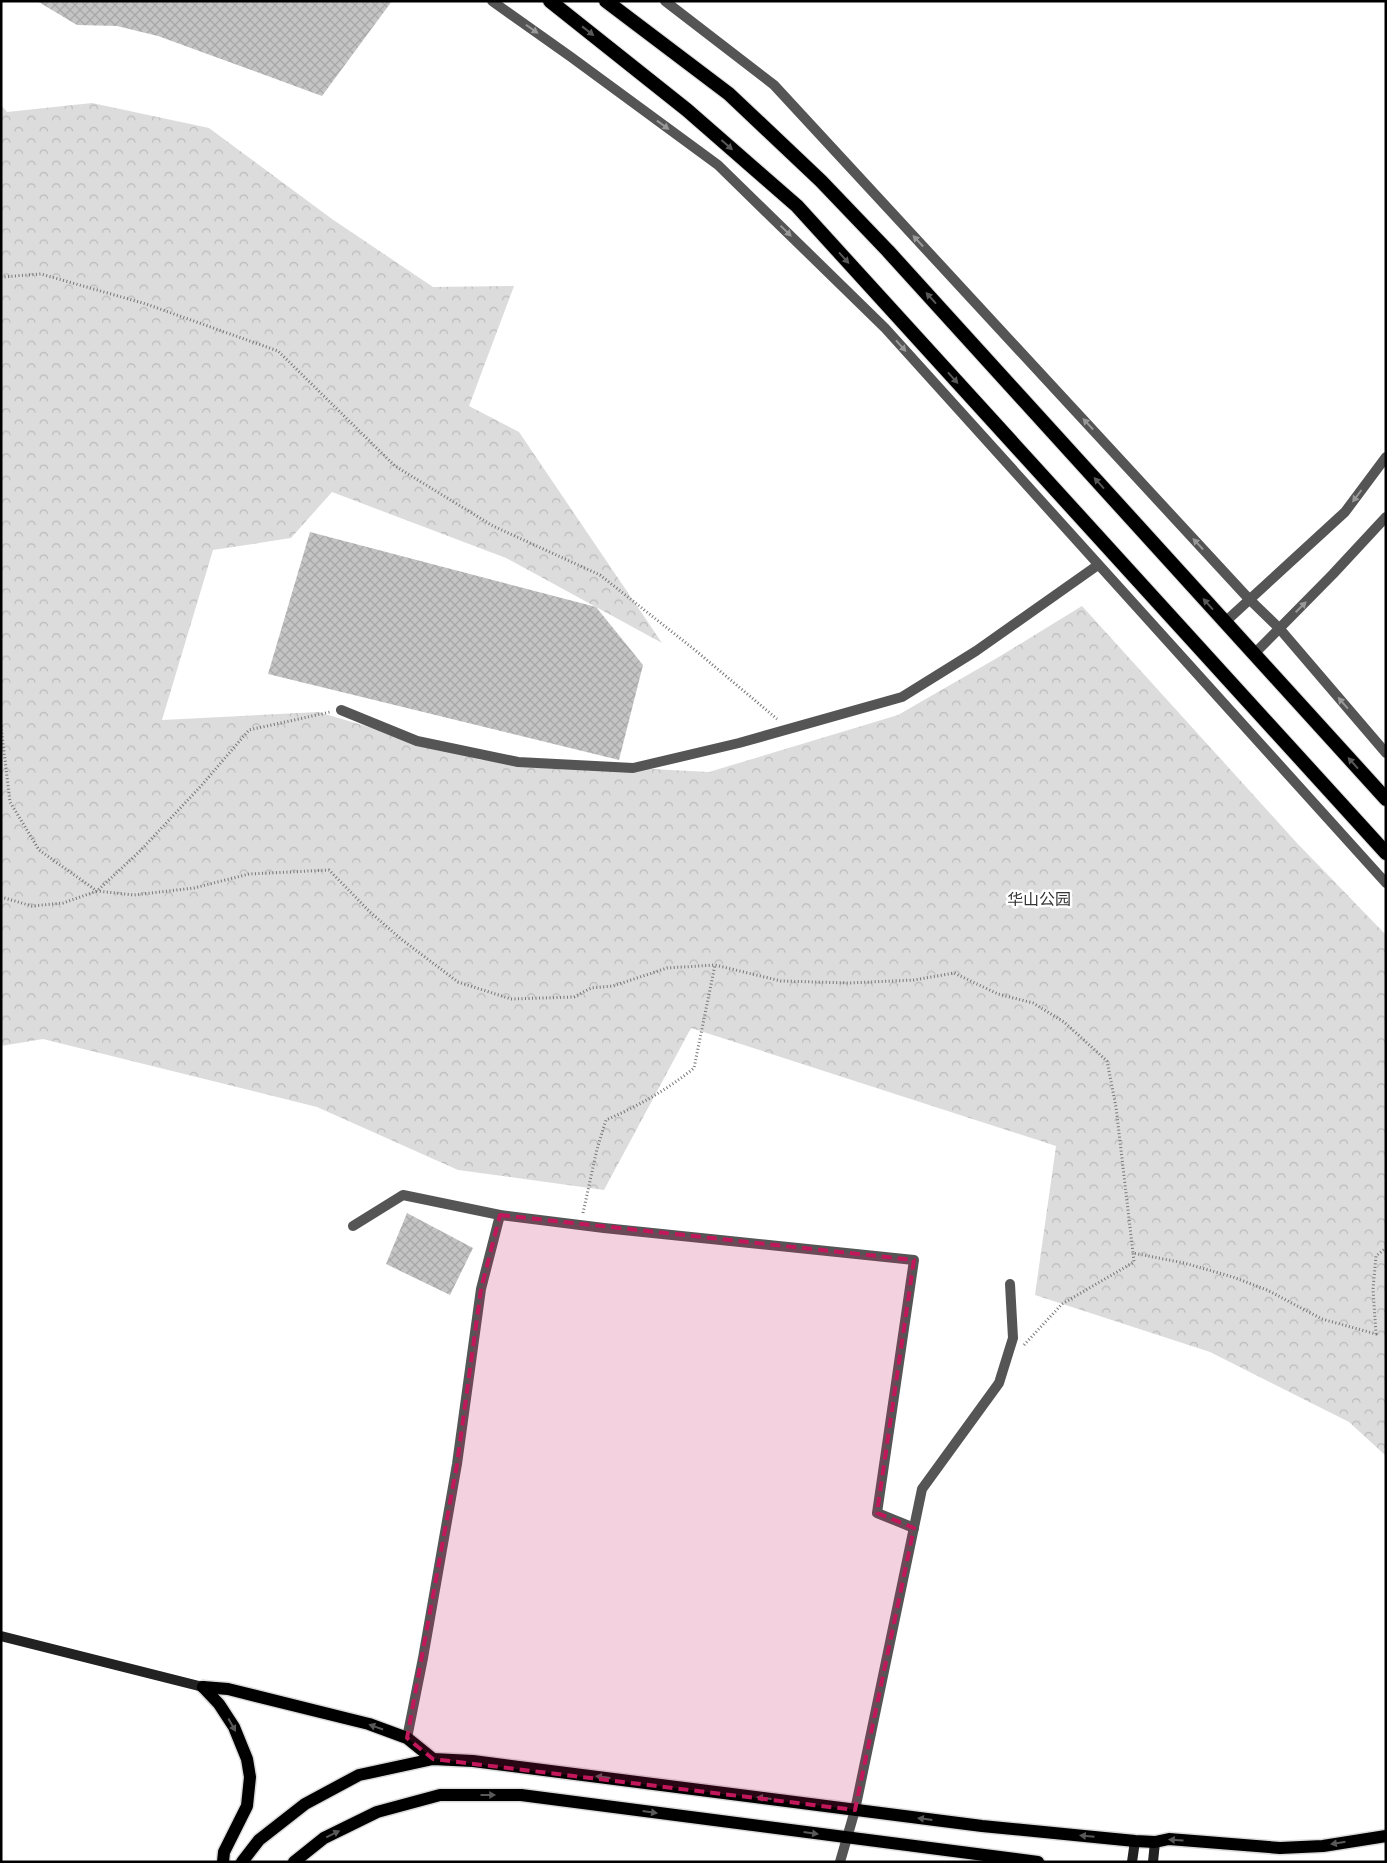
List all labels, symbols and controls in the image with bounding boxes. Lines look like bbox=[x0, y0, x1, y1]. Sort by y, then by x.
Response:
one-way arrow bbox=[525, 24, 539, 34]
one-way arrow bbox=[581, 26, 594, 37]
one-way arrow bbox=[656, 119, 669, 130]
one-way arrow bbox=[721, 140, 734, 151]
one-way arrow bbox=[779, 225, 791, 237]
one-way arrow bbox=[912, 235, 924, 247]
one-way arrow bbox=[838, 252, 850, 264]
one-way arrow bbox=[925, 293, 937, 305]
one-way arrow bbox=[895, 339, 906, 352]
one-way arrow bbox=[948, 372, 959, 385]
one-way arrow bbox=[1082, 419, 1094, 431]
one-way arrow bbox=[1093, 478, 1105, 490]
one-way arrow bbox=[1351, 489, 1362, 502]
one-way arrow bbox=[1192, 538, 1204, 550]
one-way arrow bbox=[1202, 598, 1214, 610]
one-way arrow bbox=[1294, 601, 1306, 613]
one-way arrow bbox=[1337, 696, 1348, 709]
one-way arrow bbox=[1347, 757, 1359, 769]
park label: 华山公园 bbox=[1007, 890, 1071, 909]
one-way arrow bbox=[228, 1719, 237, 1732]
one-way arrow bbox=[368, 1723, 383, 1731]
one-way arrow bbox=[594, 1773, 610, 1781]
one-way arrow bbox=[481, 1791, 497, 1799]
one-way arrow bbox=[755, 1794, 771, 1802]
one-way arrow bbox=[642, 1808, 658, 1816]
one-way arrow bbox=[917, 1815, 933, 1823]
one-way arrow bbox=[803, 1829, 819, 1837]
one-way arrow bbox=[326, 1830, 340, 1838]
one-way arrow bbox=[1078, 1832, 1094, 1840]
one-way arrow bbox=[1167, 1835, 1183, 1843]
one-way arrow bbox=[1329, 1840, 1345, 1848]

